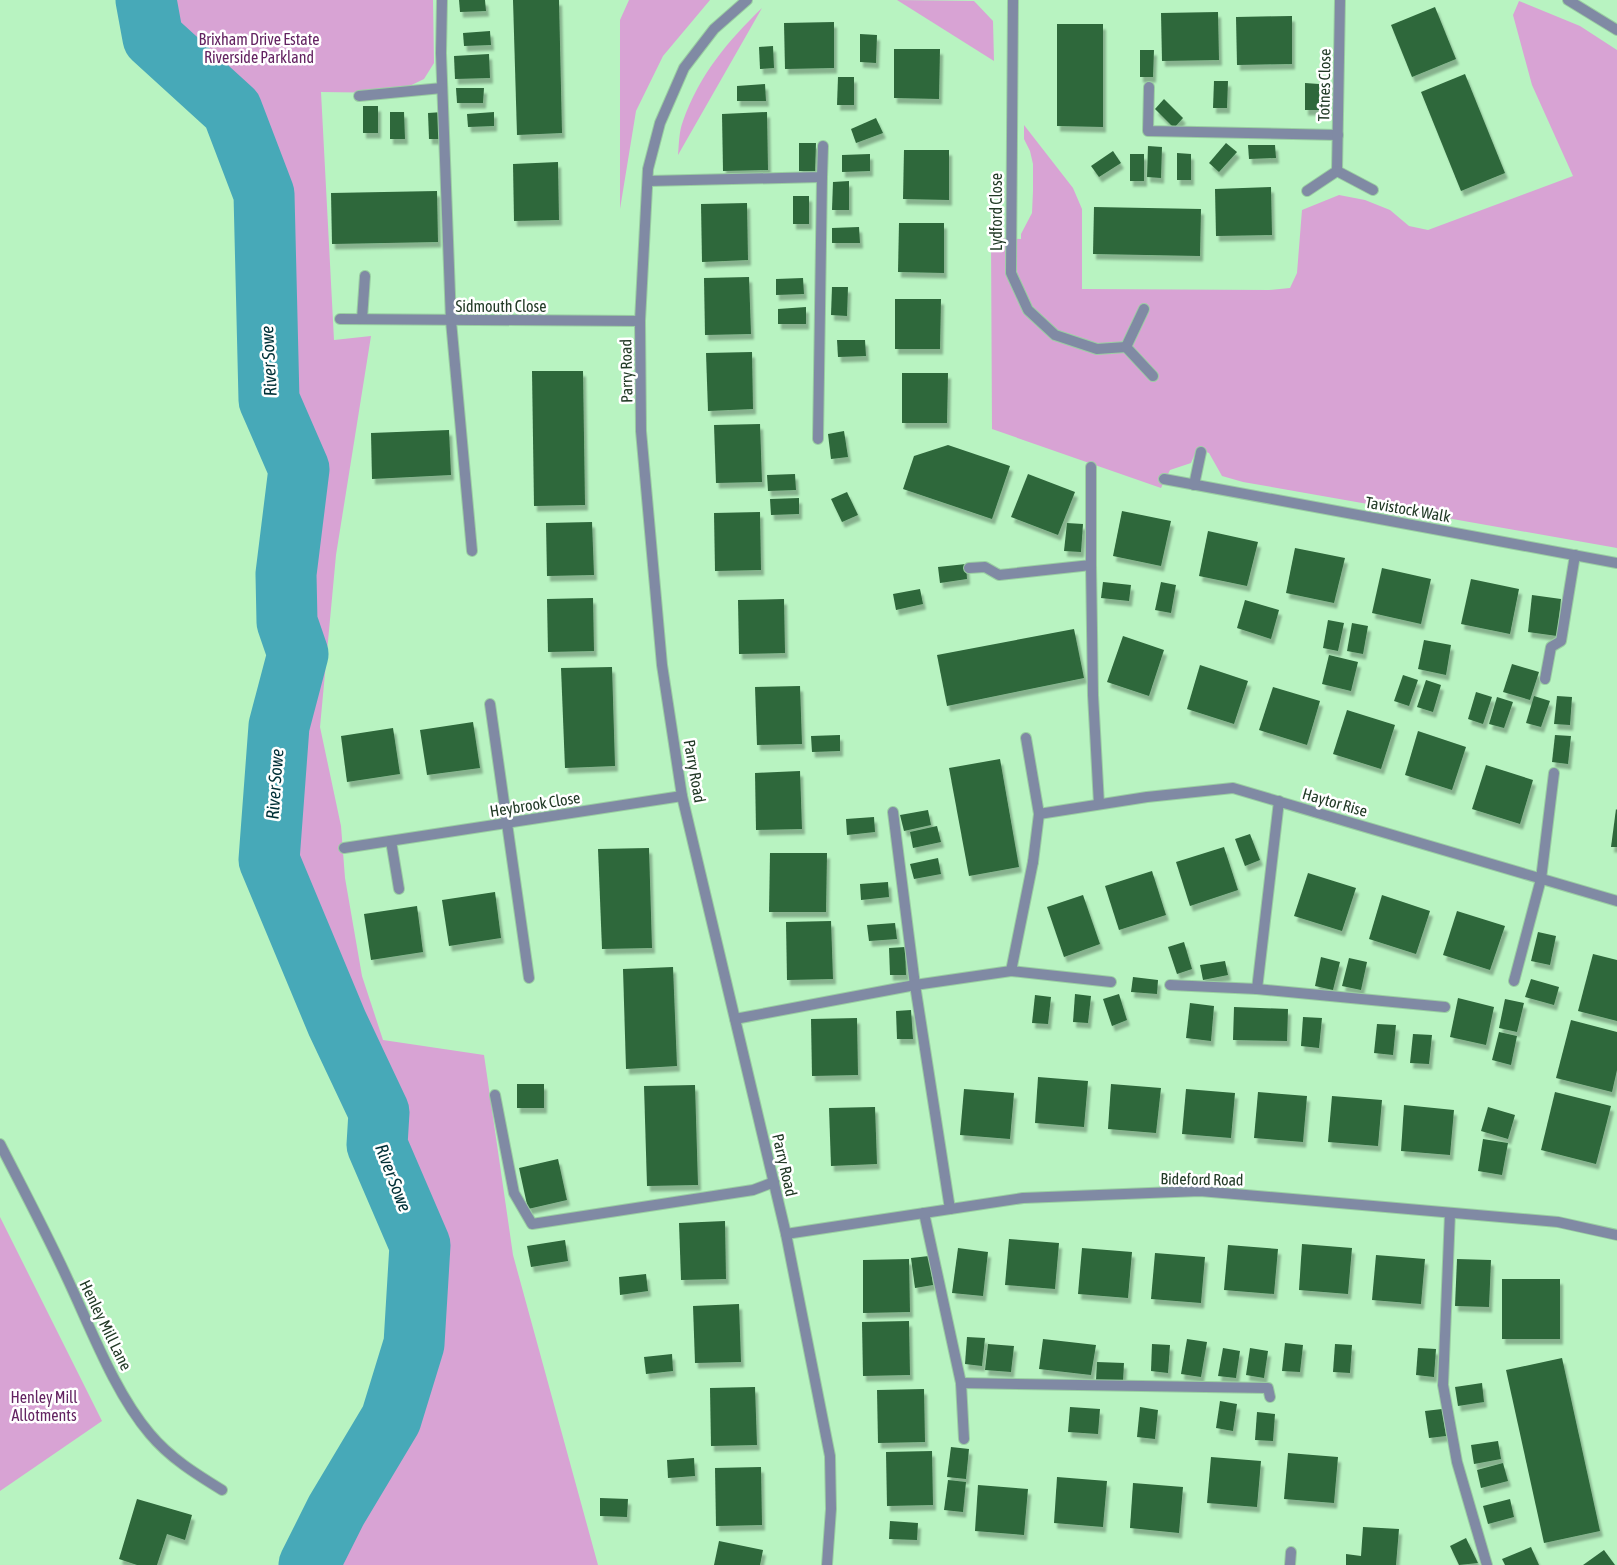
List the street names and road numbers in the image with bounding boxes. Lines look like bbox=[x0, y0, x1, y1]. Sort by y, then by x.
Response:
street label: Totnes Close bbox=[1314, 48, 1334, 122]
street label: Lydford Close bbox=[987, 173, 1006, 251]
street label: Sidmouth Close bbox=[455, 297, 547, 315]
street label: Parry Road bbox=[616, 339, 637, 403]
street label: Tavistock Walk bbox=[1364, 493, 1452, 525]
street label: Parry Road bbox=[680, 738, 709, 804]
street label: Haytor Rise bbox=[1300, 784, 1370, 821]
street label: Heybrook Close bbox=[489, 788, 582, 821]
street label: Parry Road bbox=[768, 1132, 801, 1198]
street label: Bideford Road bbox=[1160, 1169, 1244, 1189]
street label: Henley Mill Lane bbox=[76, 1277, 136, 1373]

